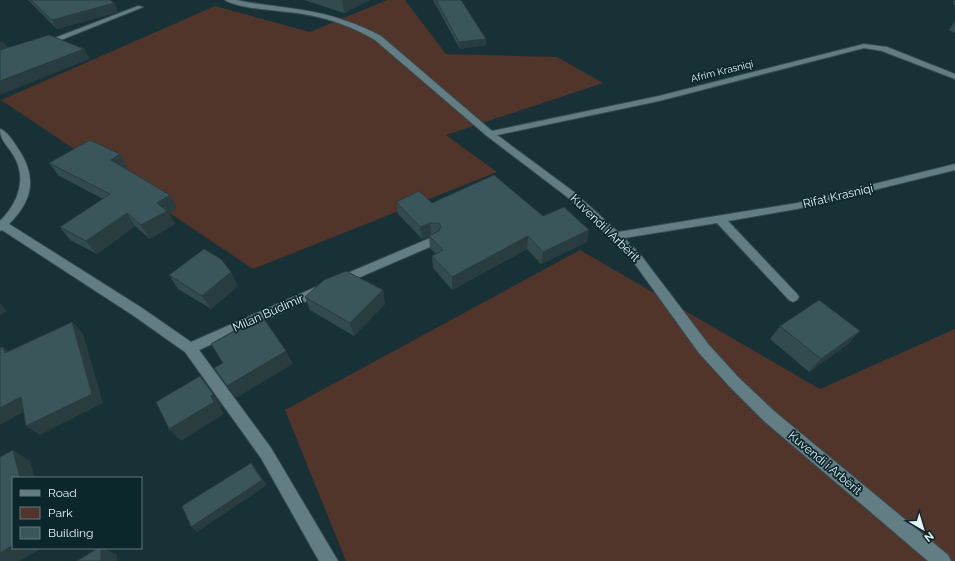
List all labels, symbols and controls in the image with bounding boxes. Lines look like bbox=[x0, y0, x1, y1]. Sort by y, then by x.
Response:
street label: Afrim Krasniqi bbox=[690, 58, 754, 84]
street label: Rifat Krasniqi bbox=[801, 181, 875, 211]
street label: Kuvendi i Arbërit bbox=[567, 191, 643, 265]
street label: Milan Budimir bbox=[230, 291, 306, 335]
street label: Kuvendi i Arbërit bbox=[786, 428, 864, 498]
legend bbox=[12, 477, 142, 549]
text: Road bbox=[48, 486, 77, 500]
text: Park bbox=[48, 506, 73, 520]
north arrow bbox=[903, 509, 943, 549]
text: Building bbox=[48, 526, 94, 540]
text: N bbox=[922, 529, 936, 544]

